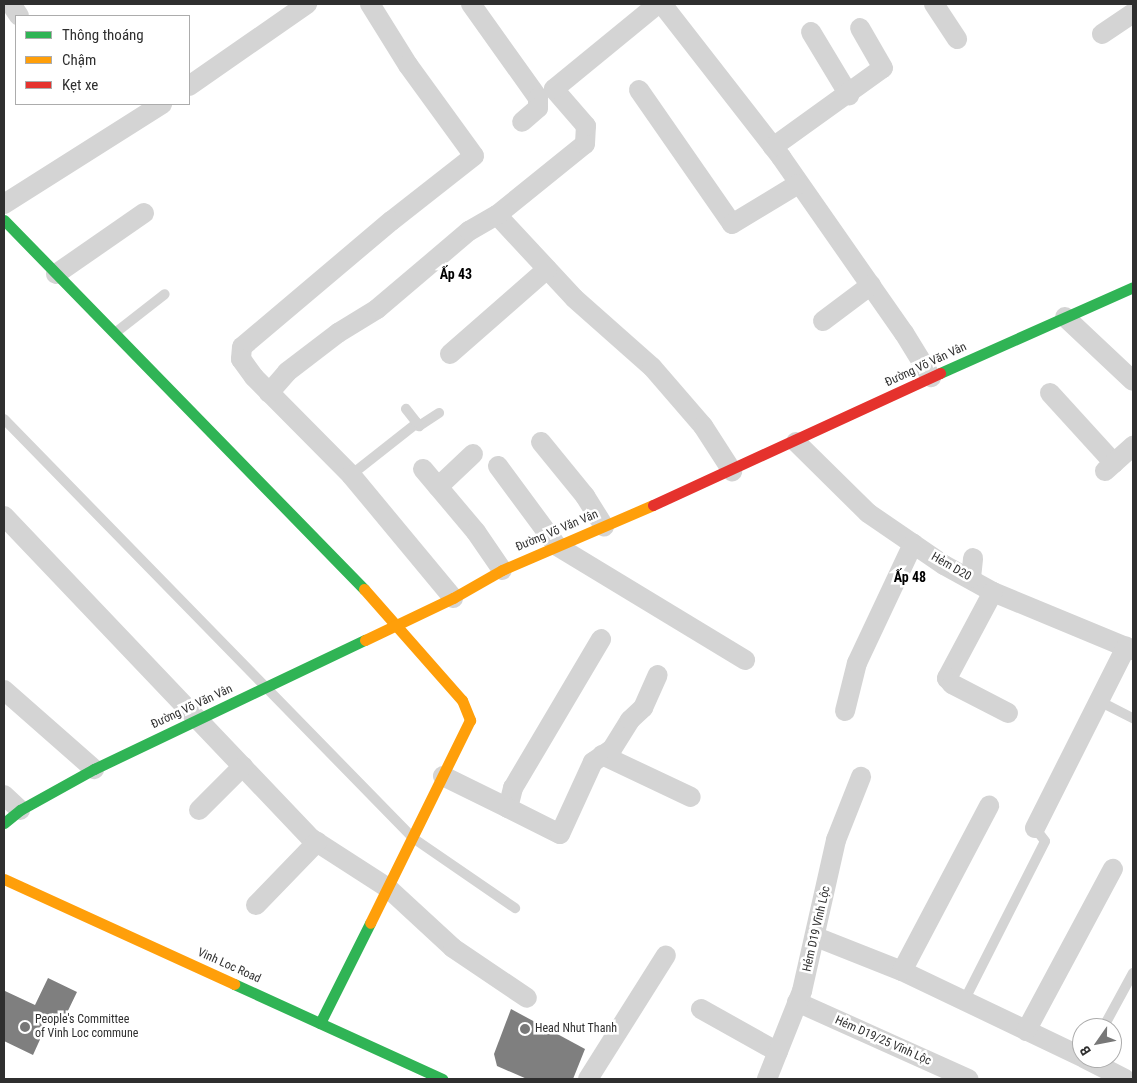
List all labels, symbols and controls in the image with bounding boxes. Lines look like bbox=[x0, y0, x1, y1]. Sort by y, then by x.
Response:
legend bbox=[15, 15, 190, 105]
text: Thông thoáng bbox=[62, 26, 144, 44]
text: Chậm bbox=[62, 51, 96, 69]
text: Kẹt xe bbox=[62, 76, 98, 94]
district label: Ấp 43 bbox=[440, 266, 472, 282]
street label: Đường Võ Văn Vân bbox=[883, 340, 969, 390]
street label: Đường Võ Văn Vân bbox=[514, 507, 600, 555]
street label: Hẻm D20 bbox=[929, 550, 973, 584]
district label: Ấp 48 bbox=[894, 569, 926, 585]
street label: Đường Võ Văn Vân bbox=[149, 682, 235, 732]
street label: Hẻm D19 Vĩnh Lộc bbox=[800, 885, 834, 973]
street label: Vinh Loc Road bbox=[195, 946, 263, 986]
place label: People's Committee of Vinh Loc commune bbox=[35, 1013, 138, 1041]
street label: Hẻm D19/25 Vĩnh Lộc bbox=[833, 1013, 933, 1069]
north arrow bbox=[1072, 1018, 1122, 1068]
marker: People's Committee of Vinh Loc commune bbox=[19, 1021, 31, 1033]
place label: Head Nhut Thanh bbox=[535, 1022, 617, 1036]
marker: Head Nhut Thanh bbox=[519, 1023, 531, 1035]
text: B bbox=[1076, 1043, 1094, 1058]

